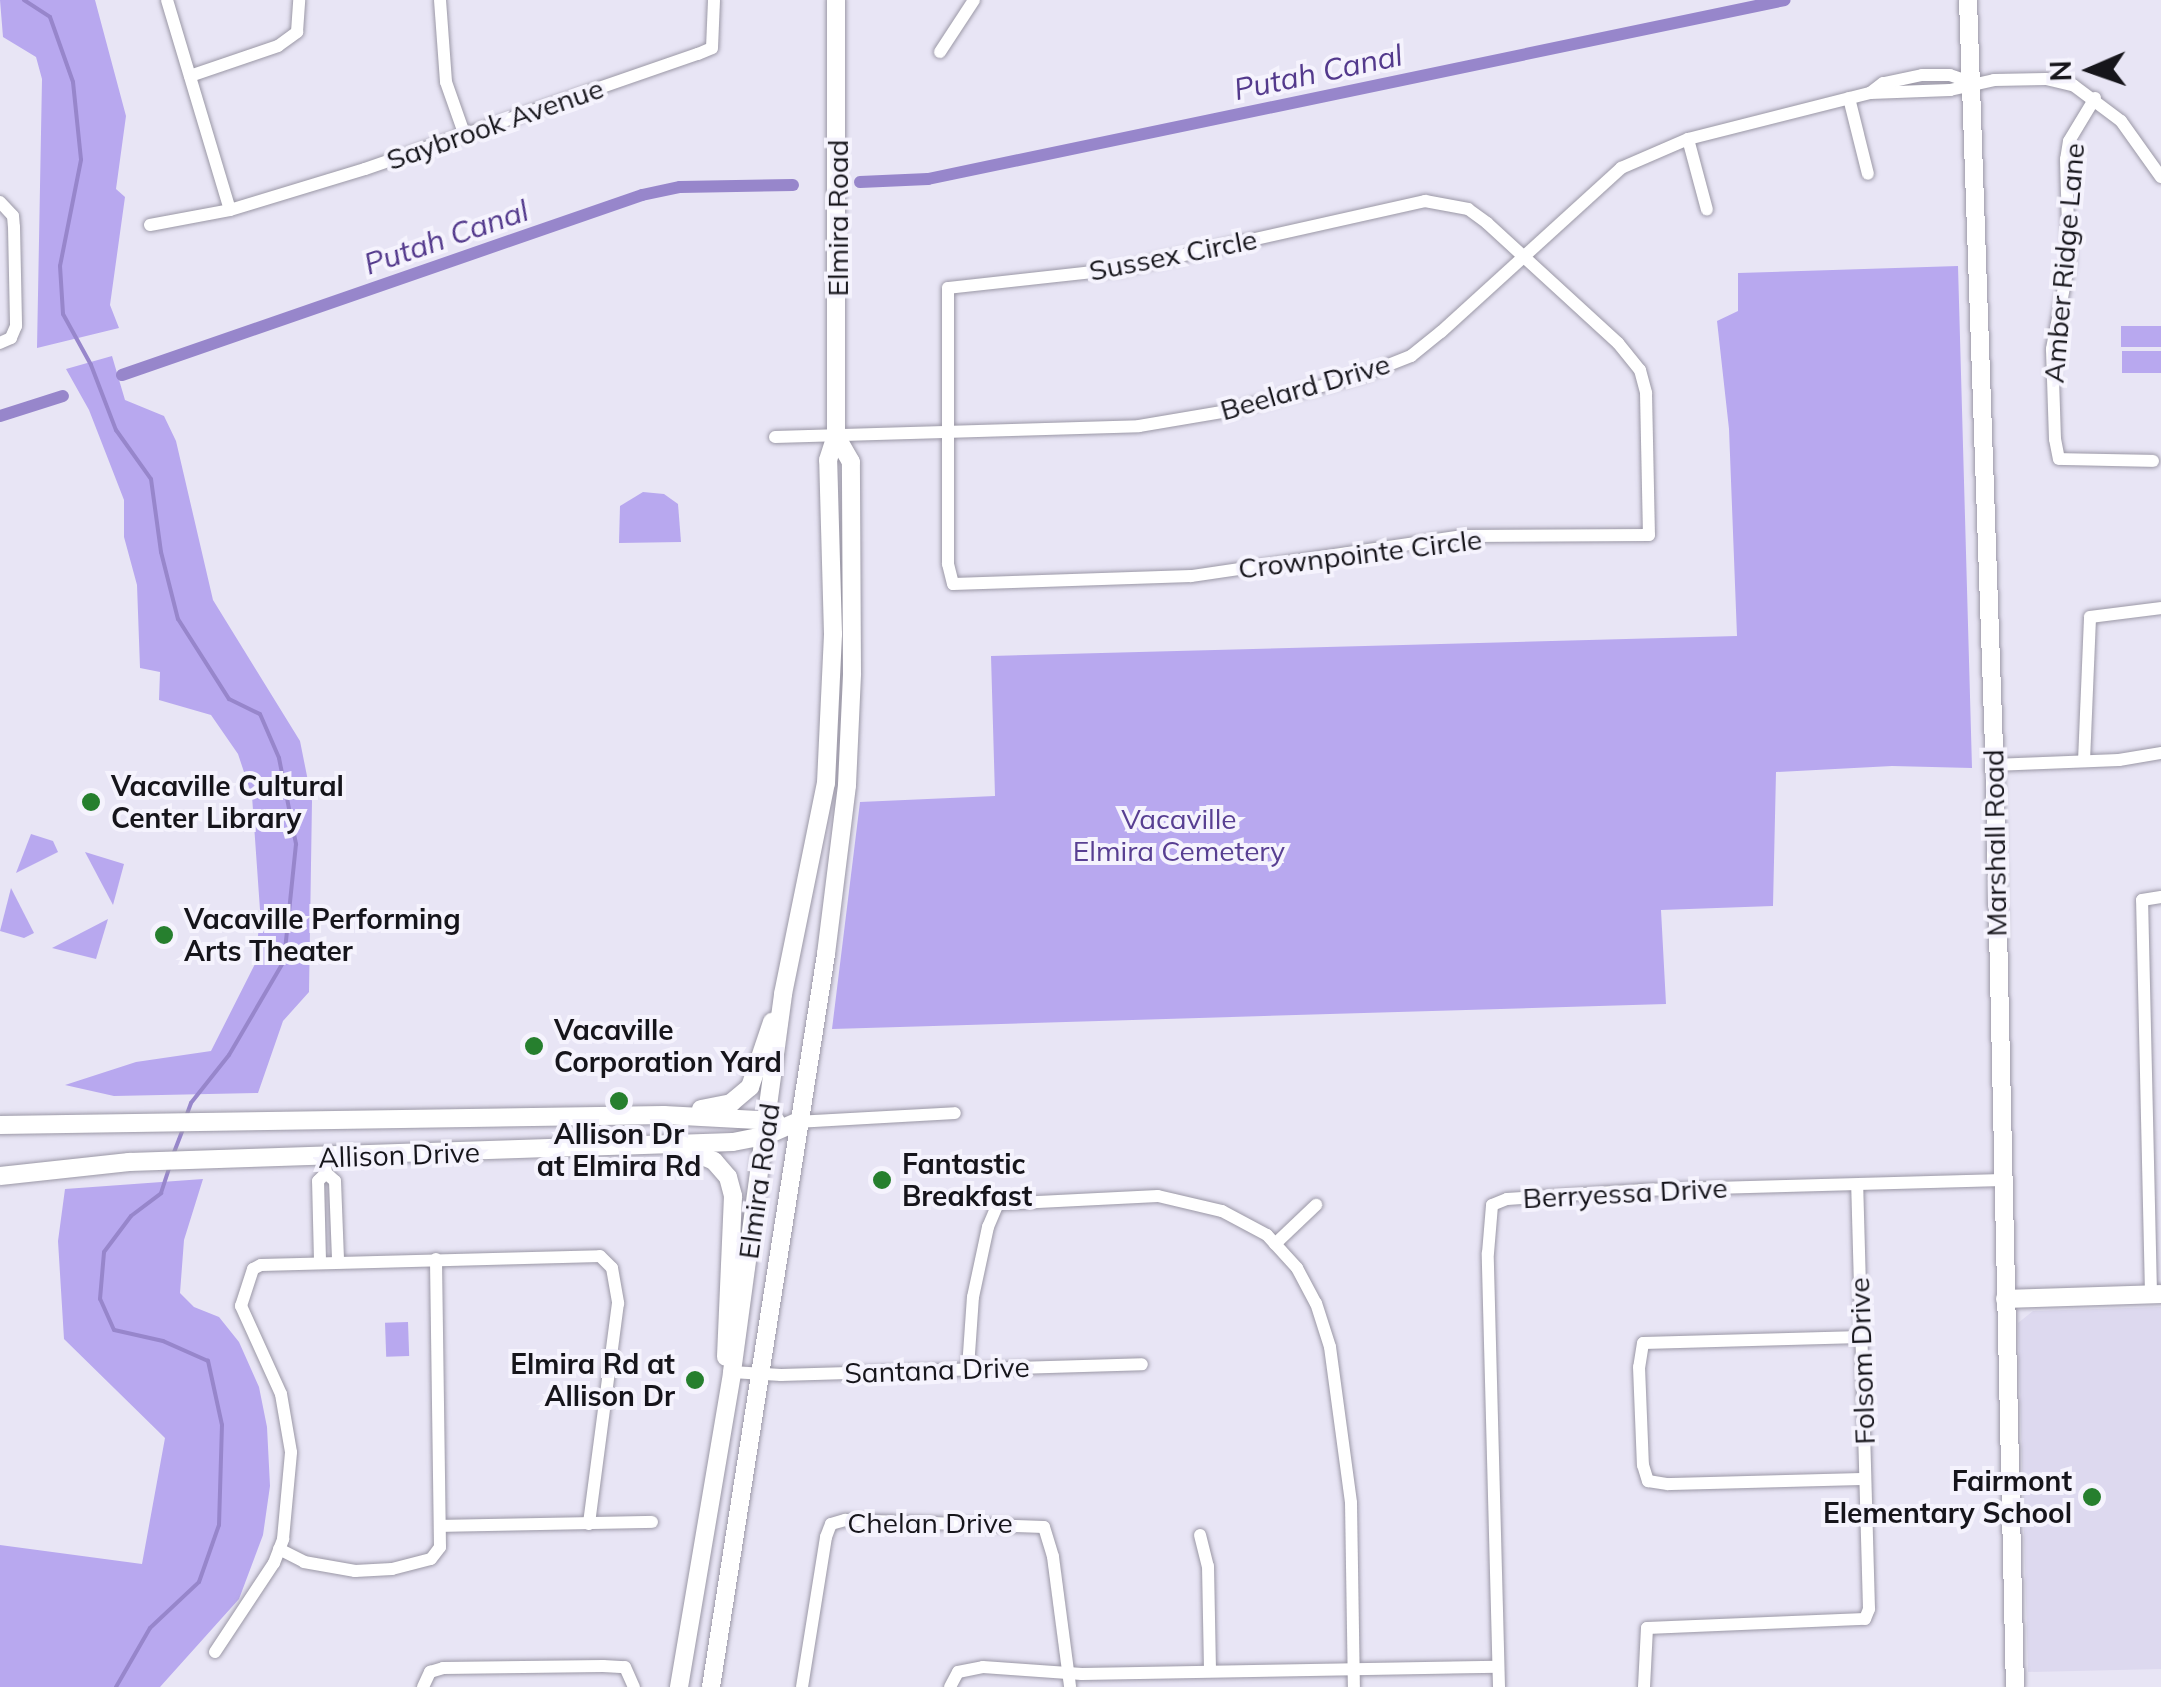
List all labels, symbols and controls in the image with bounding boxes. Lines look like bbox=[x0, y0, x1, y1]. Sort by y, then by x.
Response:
north arrow bbox=[2041, 20, 2141, 120]
water label: Putah Canal bbox=[1230, 37, 1406, 107]
text: N bbox=[2043, 60, 2078, 82]
street label: Saybrook Avenue bbox=[382, 71, 608, 177]
street label: Elmira Road bbox=[821, 139, 855, 297]
street label: Amber Ridge Lane bbox=[2037, 142, 2091, 384]
water label: Putah Canal bbox=[359, 192, 533, 282]
street label: Sussex Circle bbox=[1086, 222, 1260, 288]
street label: Beelard Drive bbox=[1216, 347, 1394, 427]
street label: Crownpointe Circle bbox=[1236, 522, 1484, 586]
street label: Marshall Road bbox=[1977, 749, 2013, 937]
place label: Vacaville Cultural Center Library bbox=[111, 769, 344, 835]
marker: Vacaville Cultural Center Library bbox=[80, 791, 102, 813]
park label: Vacaville Elmira Cemetery bbox=[1073, 802, 1285, 868]
place label: Vacaville Performing Arts Theater bbox=[184, 902, 461, 968]
marker: Vacaville Performing Arts Theater bbox=[153, 924, 175, 946]
place label: Vacaville Corporation Yard bbox=[554, 1013, 782, 1079]
marker: Vacaville Corporation Yard bbox=[523, 1035, 545, 1057]
marker: Allison Dr at Elmira Rd bbox=[608, 1090, 630, 1112]
street label: Elmira Road bbox=[731, 1101, 787, 1261]
place label: Allison Dr at Elmira Rd bbox=[537, 1117, 701, 1183]
street label: Allison Drive bbox=[318, 1135, 480, 1175]
place label: Fantastic Breakfast bbox=[902, 1147, 1032, 1213]
marker: Fantastic Breakfast bbox=[871, 1169, 893, 1191]
street label: Berryessa Drive bbox=[1522, 1171, 1728, 1215]
street label: Folsom Drive bbox=[1842, 1277, 1882, 1445]
place label: Elmira Rd at Allison Dr bbox=[510, 1347, 675, 1413]
street label: Santana Drive bbox=[844, 1350, 1030, 1390]
marker: Elmira Rd at Allison Dr bbox=[684, 1369, 706, 1391]
place label: Fairmont Elementary School bbox=[1823, 1464, 2072, 1530]
marker: Fairmont Elementary School bbox=[2081, 1486, 2103, 1508]
street label: Chelan Drive bbox=[847, 1506, 1013, 1540]

